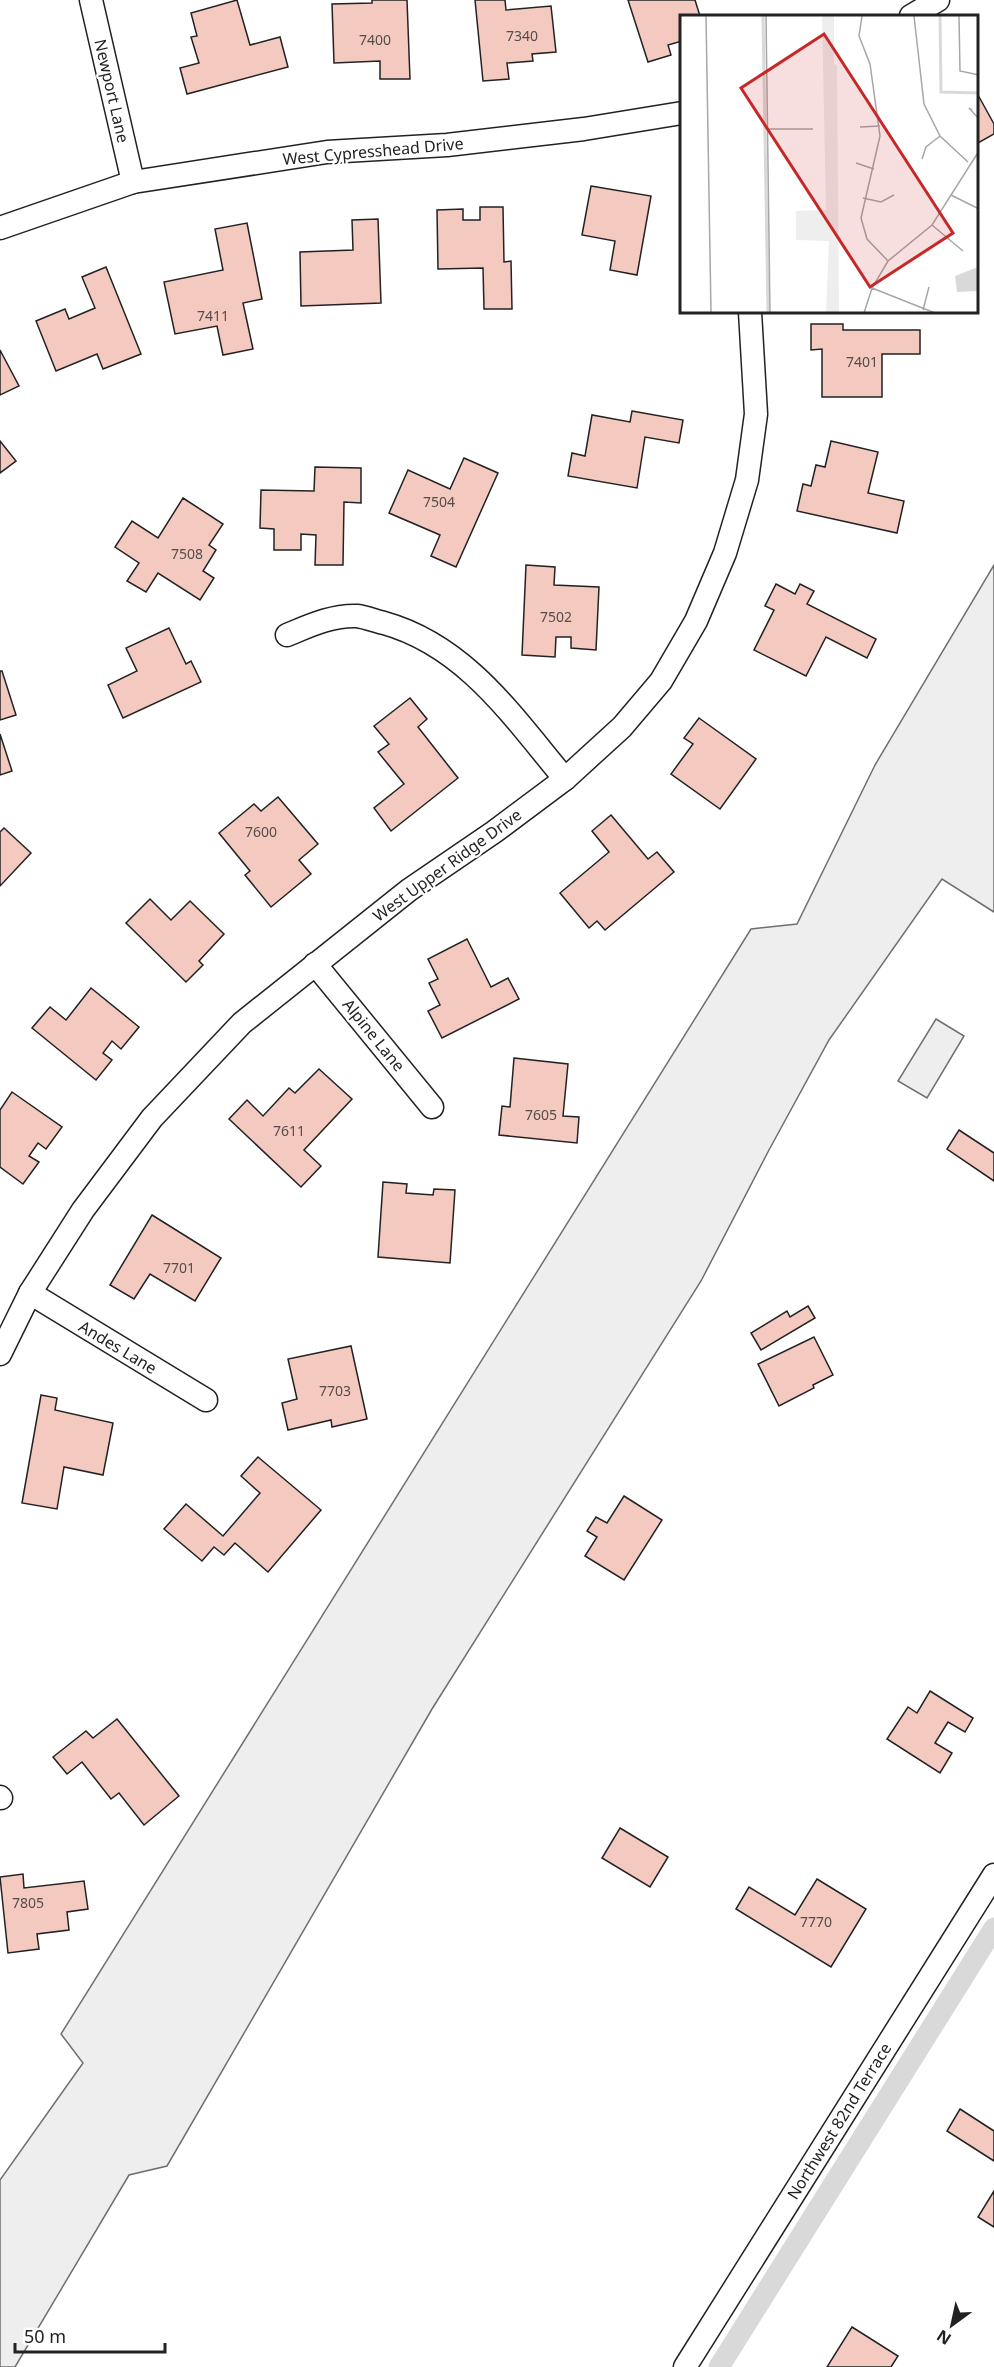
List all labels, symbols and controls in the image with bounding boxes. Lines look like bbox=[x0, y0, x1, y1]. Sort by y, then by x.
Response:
inset map bbox=[680, 15, 979, 314]
house number: 7340 bbox=[506, 26, 538, 45]
house number: 7400 bbox=[359, 30, 391, 49]
street label: Newport Lane bbox=[89, 37, 135, 145]
street label: West Cypresshead Drive bbox=[282, 132, 464, 170]
house number: 7411 bbox=[197, 306, 229, 325]
house number: 7401 bbox=[846, 352, 878, 371]
house number: 7504 bbox=[423, 492, 455, 511]
house number: 7508 bbox=[171, 544, 203, 563]
house number: 7502 bbox=[540, 607, 572, 626]
street label: West Upper Ridge Drive bbox=[368, 804, 526, 926]
house number: 7600 bbox=[245, 822, 277, 841]
street label: Alpine Lane bbox=[338, 994, 410, 1076]
house number: 7605 bbox=[525, 1105, 557, 1124]
house number: 7611 bbox=[273, 1121, 305, 1140]
house number: 7701 bbox=[163, 1258, 195, 1277]
street label: Andes Lane bbox=[75, 1315, 161, 1379]
house number: 7703 bbox=[319, 1381, 351, 1400]
house number: 7805 bbox=[12, 1893, 44, 1912]
house number: 7770 bbox=[800, 1912, 832, 1931]
street label: Northwest 82nd Terrace bbox=[782, 2038, 896, 2204]
north arrow bbox=[922, 2295, 982, 2355]
scale bar bbox=[15, 2316, 165, 2354]
text: 50 m bbox=[24, 2324, 66, 2348]
text: N bbox=[932, 2325, 955, 2350]

